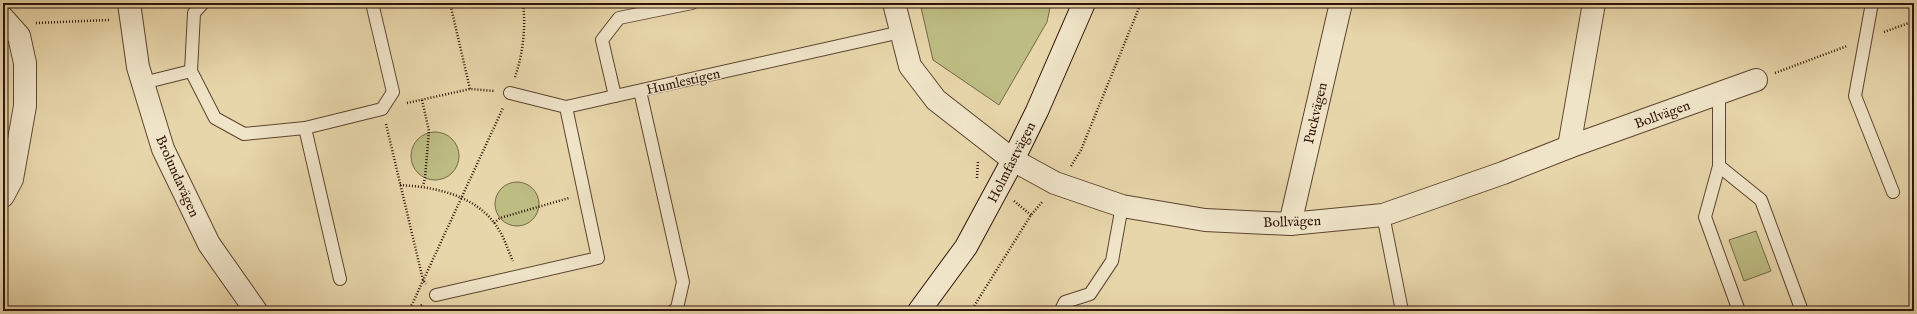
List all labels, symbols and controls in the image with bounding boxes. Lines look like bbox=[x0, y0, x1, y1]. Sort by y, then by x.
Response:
street label: Humlestigen bbox=[645, 65, 722, 99]
street label: Puckvägen bbox=[1300, 80, 1332, 146]
street label: Bollvägen bbox=[1632, 96, 1693, 133]
street label: Holmfastvägen bbox=[984, 118, 1040, 206]
street label: Brolundavägen bbox=[151, 133, 203, 220]
street label: Bollvägen bbox=[1263, 212, 1322, 232]

